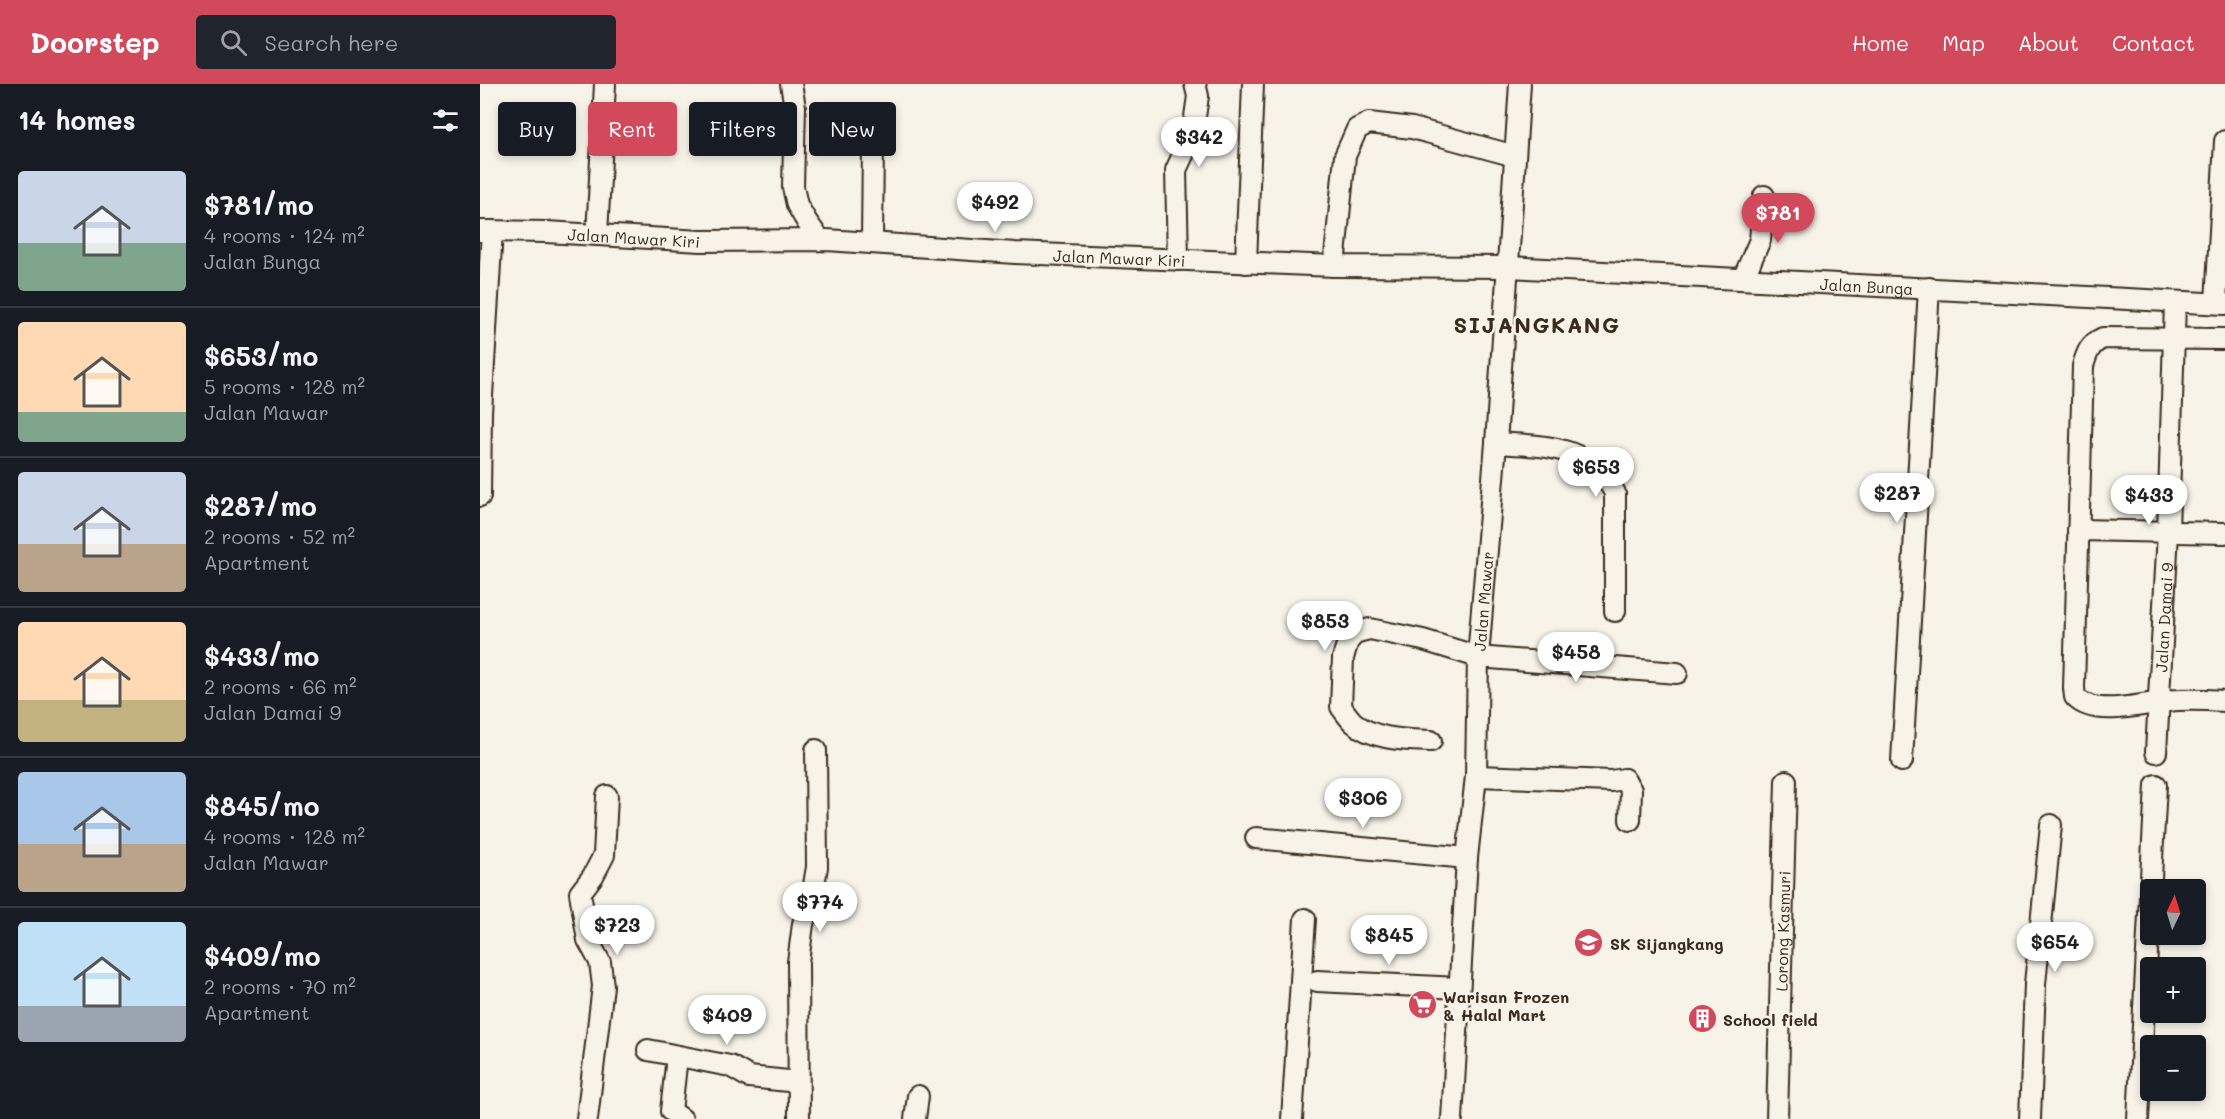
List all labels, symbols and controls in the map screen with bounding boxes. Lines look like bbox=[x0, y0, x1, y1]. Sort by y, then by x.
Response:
search box bbox=[196, 15, 616, 69]
text: Doorstep bbox=[30, 24, 160, 60]
icon: search bbox=[217, 26, 250, 59]
text: Search here bbox=[265, 28, 398, 57]
text: Home bbox=[1852, 29, 1909, 56]
text: Map bbox=[1942, 29, 1985, 56]
text: About bbox=[2018, 29, 2079, 56]
text: Contact bbox=[2112, 29, 2195, 56]
chip: Buy bbox=[498, 102, 576, 156]
chip: Rent bbox=[588, 102, 677, 156]
chip: Filters bbox=[689, 102, 797, 156]
chip: New bbox=[809, 102, 896, 156]
text: 14 homes bbox=[18, 103, 136, 137]
icon: filters bbox=[429, 104, 462, 137]
pin: $342 bbox=[1163, 117, 1235, 168]
text: $342 bbox=[1175, 123, 1223, 149]
pin: $492 bbox=[959, 182, 1031, 233]
text: $781/mo bbox=[204, 188, 314, 222]
text: $492 bbox=[971, 188, 1019, 214]
pin: $781 bbox=[1742, 193, 1814, 244]
icon: home bbox=[66, 195, 138, 267]
text: $781 bbox=[1756, 199, 1800, 225]
text: 4 rooms · 124 m² bbox=[204, 222, 365, 248]
street label: Jalan Mawar Kiri bbox=[567, 223, 701, 251]
street label: Jalan Mawar Kiri bbox=[1052, 244, 1186, 270]
text: Jalan Bunga bbox=[204, 248, 321, 274]
street label: Jalan Bunga bbox=[1819, 273, 1914, 298]
district label: SIJANGKANG bbox=[1454, 310, 1620, 339]
text: $653/mo bbox=[204, 339, 318, 373]
icon: home bbox=[66, 346, 138, 418]
text: 5 rooms · 128 m² bbox=[204, 373, 365, 399]
text: Jalan Mawar bbox=[204, 399, 329, 425]
pin: $653 bbox=[1560, 447, 1632, 498]
text: $653 bbox=[1572, 453, 1620, 479]
pin: $287 bbox=[1861, 473, 1933, 524]
pin: $433 bbox=[2113, 475, 2185, 526]
text: $287 bbox=[1873, 479, 1921, 505]
text: $433 bbox=[2124, 481, 2174, 507]
text: $287/mo bbox=[204, 489, 317, 523]
icon: home bbox=[66, 496, 138, 568]
text: 2 rooms · 52 m² bbox=[204, 523, 355, 549]
text: Apartment bbox=[204, 549, 310, 575]
street label: Jalan Mawar bbox=[1468, 550, 1497, 652]
street label: Jalan Damai 9 bbox=[2150, 562, 2177, 673]
pin: $853 bbox=[1289, 601, 1361, 652]
text: $853 bbox=[1301, 607, 1349, 633]
pin: $458 bbox=[1540, 632, 1612, 683]
text: $458 bbox=[1551, 638, 1601, 664]
text: $433/mo bbox=[204, 639, 319, 673]
icon: home bbox=[66, 646, 138, 718]
text: 2 rooms · 66 m² bbox=[204, 673, 357, 699]
text: Jalan Damai 9 bbox=[204, 699, 341, 725]
pin: $306 bbox=[1327, 778, 1399, 829]
text: $306 bbox=[1338, 784, 1388, 810]
text: $845/mo bbox=[204, 789, 319, 823]
icon: home bbox=[66, 796, 138, 868]
text: 4 rooms · 128 m² bbox=[204, 823, 365, 849]
text: Jalan Mawar bbox=[204, 849, 329, 875]
street label: Lorong Kasmuri bbox=[1770, 870, 1794, 992]
north arrow bbox=[2140, 879, 2206, 945]
map controls bbox=[2140, 879, 2206, 1101]
pin: $774 bbox=[784, 882, 856, 933]
text: $774 bbox=[796, 888, 844, 914]
pin: $723 bbox=[581, 905, 653, 956]
text: $723 bbox=[594, 911, 640, 937]
pin: $845 bbox=[1353, 915, 1425, 966]
text: $845 bbox=[1364, 921, 1414, 947]
pin: $654 bbox=[2019, 922, 2091, 973]
school or university icon: SK Sijangkang bbox=[1573, 927, 1605, 959]
text: $654 bbox=[2031, 928, 2079, 954]
place label: SK Sijangkang bbox=[1610, 933, 1723, 954]
text: $409/mo bbox=[204, 939, 321, 973]
icon: home bbox=[66, 946, 138, 1018]
button: + bbox=[2140, 957, 2206, 1023]
text: 2 rooms · 70 m² bbox=[204, 973, 356, 999]
place label: Warisan Frozen & Halal Mart bbox=[1443, 986, 1569, 1025]
supermarket icon: Warisan Frozen & Halal Mart bbox=[1406, 989, 1438, 1021]
pin: $409 bbox=[691, 995, 763, 1046]
text: Apartment bbox=[204, 999, 310, 1025]
text: $409 bbox=[702, 1001, 752, 1027]
building icon: School field bbox=[1686, 1003, 1718, 1035]
place label: School field bbox=[1723, 1009, 1818, 1030]
button: − bbox=[2140, 1035, 2206, 1101]

